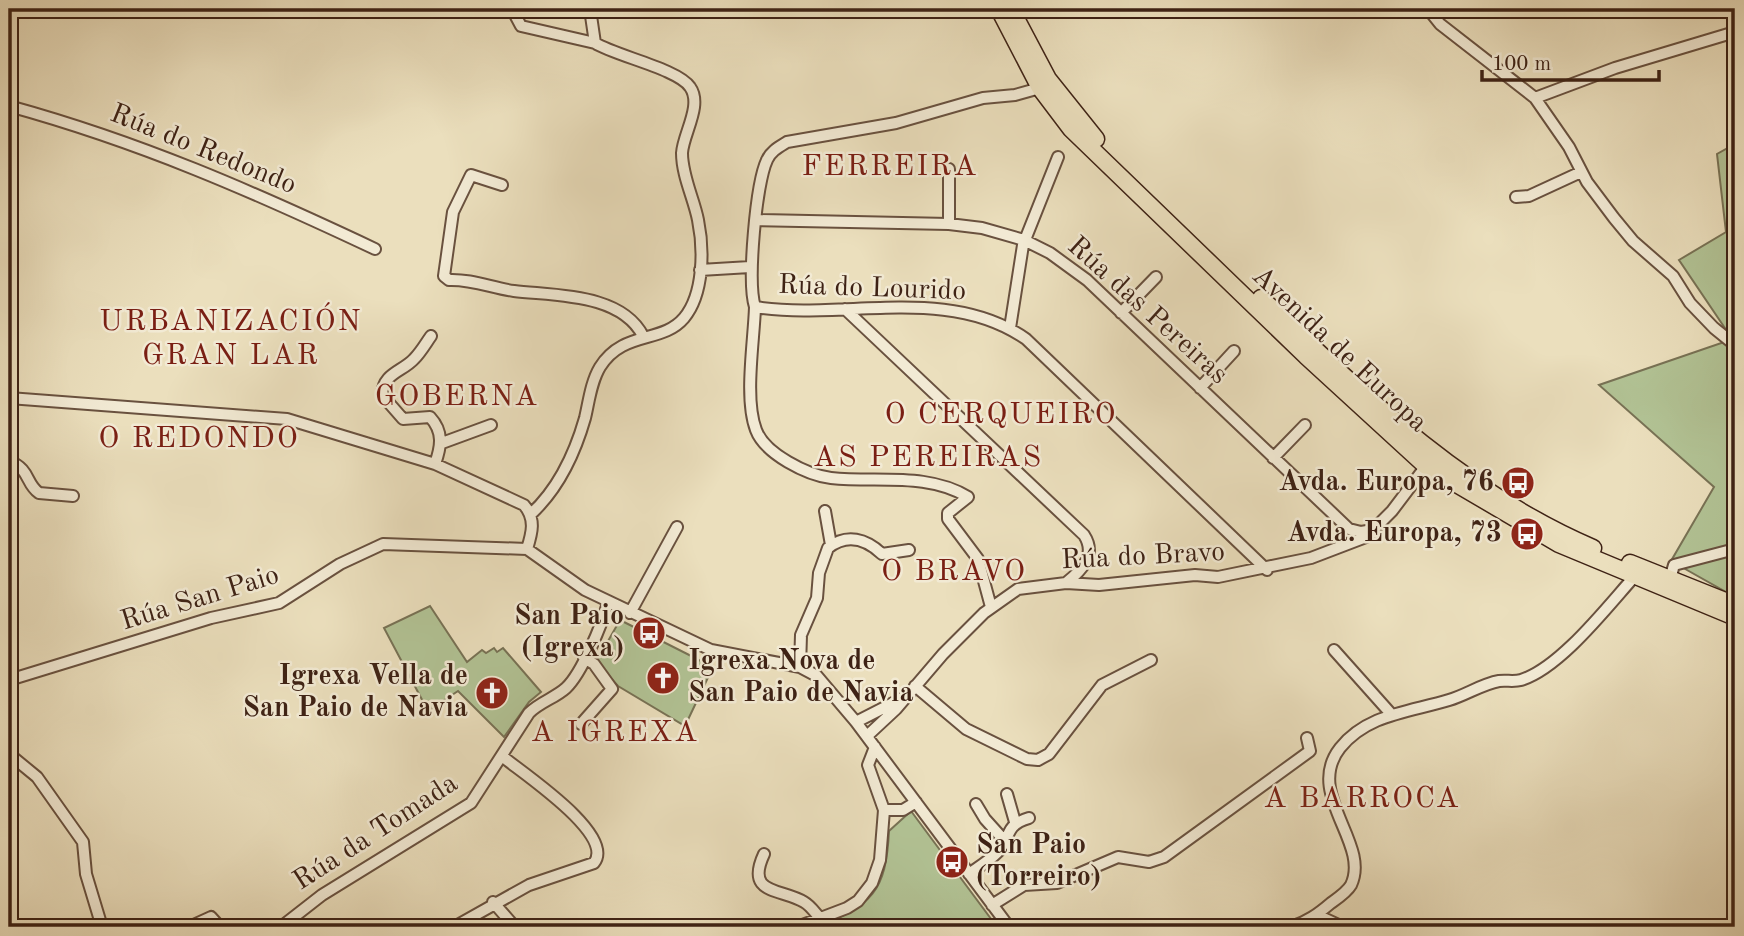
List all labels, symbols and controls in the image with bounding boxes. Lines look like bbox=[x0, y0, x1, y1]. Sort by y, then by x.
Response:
scale bar bbox=[1482, 38, 1658, 82]
text: 100 m bbox=[1492, 54, 1551, 75]
street label: Rúa do Redondo bbox=[106, 100, 300, 200]
district label: FERREIRA bbox=[802, 152, 978, 182]
street label: Rúa das Pereiras bbox=[1061, 232, 1233, 390]
street label: Avenida de Europa bbox=[1246, 262, 1432, 438]
street label: Rúa do Lourido bbox=[777, 272, 967, 306]
district label: URBANIZACIÓN GRAN LAR bbox=[99, 302, 363, 371]
district label: GOBERNA bbox=[375, 382, 539, 412]
district label: O CERQUEIRO bbox=[884, 400, 1118, 430]
district label: O REDONDO bbox=[98, 424, 300, 454]
district label: AS PEREIRAS bbox=[813, 443, 1043, 473]
bus stop icon: Avda. Europa, 76 bbox=[1499, 464, 1537, 502]
place label: Avda. Europa, 76 bbox=[1278, 469, 1494, 497]
bus stop icon: Avda. Europa, 73 bbox=[1508, 515, 1546, 553]
place label: Avda. Europa, 73 bbox=[1286, 520, 1502, 548]
street label: Rúa do Bravo bbox=[1060, 539, 1226, 575]
district label: O BRAVO bbox=[881, 557, 1027, 587]
street label: Rúa San Paio bbox=[118, 562, 282, 636]
place label: San Paio (Igrexa) bbox=[514, 603, 624, 663]
bus stop icon: San Paio (Igrexa) bbox=[630, 614, 668, 652]
place label: Igrexa Nova de San Paio de Navia bbox=[688, 648, 914, 708]
church icon: Igrexa Nova de San Paio de Navia bbox=[644, 659, 682, 697]
place label: Igrexa Vella de San Paio de Navia bbox=[242, 663, 468, 723]
church icon: Igrexa Vella de San Paio de Navia bbox=[473, 674, 511, 712]
district label: A IGREXA bbox=[531, 718, 699, 748]
street label: Rúa da Tomada bbox=[289, 770, 463, 896]
district label: A BARROCA bbox=[1263, 784, 1461, 814]
place label: San Paio (Torreiro) bbox=[976, 832, 1101, 892]
bus stop icon: San Paio (Torreiro) bbox=[933, 843, 971, 881]

